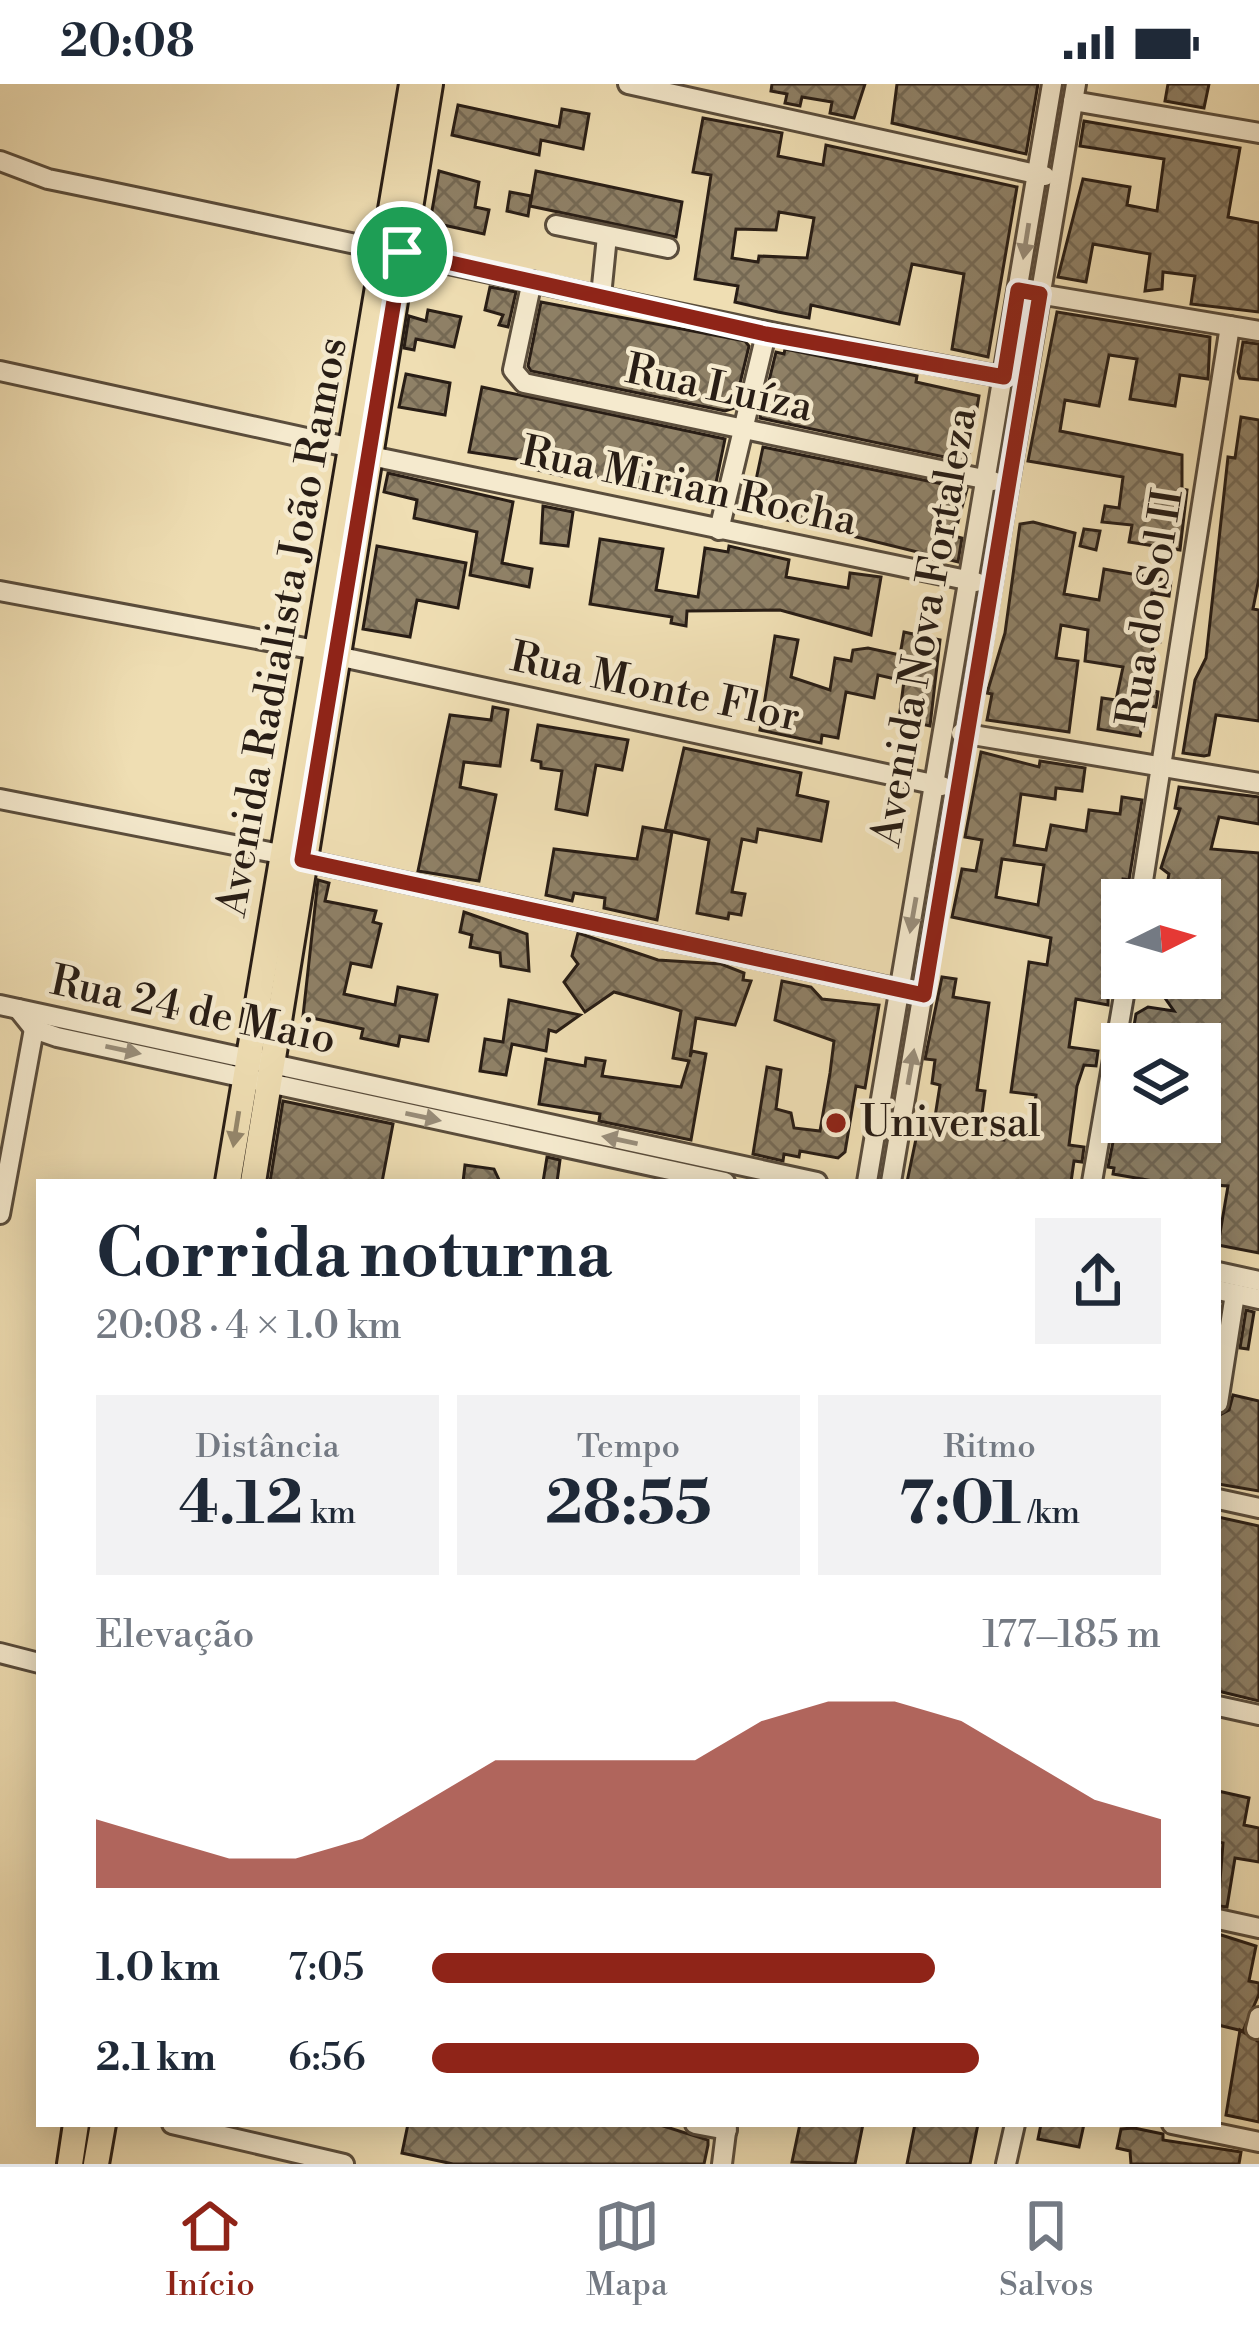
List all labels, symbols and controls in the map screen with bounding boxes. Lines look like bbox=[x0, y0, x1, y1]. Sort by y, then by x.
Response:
text: 20:08 bbox=[60, 14, 195, 71]
pin bbox=[351, 201, 453, 303]
icon: arrive bbox=[369, 219, 435, 285]
one-way arrow bbox=[1016, 223, 1035, 260]
street label: Avenida Radialista João Ramos bbox=[206, 333, 360, 922]
street label: Rua Luíza bbox=[621, 343, 818, 435]
street label: Avenida Nova Fortaleza bbox=[860, 403, 990, 851]
street label: Rua Mirian Rocha bbox=[517, 426, 862, 549]
street label: Rua do Sol II bbox=[1106, 485, 1196, 730]
street label: Rua Monte Flor bbox=[505, 631, 805, 745]
north arrow bbox=[1101, 879, 1221, 999]
map controls bbox=[1101, 879, 1221, 1143]
one-way arrow bbox=[903, 897, 921, 935]
street label: Rua 24 de Maio bbox=[45, 955, 341, 1067]
button: layers bbox=[1101, 1023, 1221, 1143]
one-way arrow bbox=[105, 1042, 143, 1061]
one-way arrow bbox=[903, 1047, 921, 1085]
place label: Universal bbox=[860, 1097, 1041, 1150]
one-way arrow bbox=[404, 1109, 442, 1128]
marker: Universal bbox=[823, 1110, 849, 1136]
one-way arrow bbox=[226, 1111, 245, 1148]
one-way arrow bbox=[601, 1129, 639, 1148]
text: Corrida noturna bbox=[96, 1215, 612, 1298]
button: share bbox=[1035, 1218, 1161, 1344]
text: 20:08 · 4 × 1.0 km bbox=[96, 1302, 402, 1351]
text: Distância bbox=[195, 1427, 340, 1468]
text: Tempo bbox=[577, 1427, 680, 1468]
text: Ritmo bbox=[943, 1427, 1036, 1468]
text: 4.12 bbox=[179, 1468, 303, 1543]
text: 28:55 bbox=[545, 1468, 712, 1543]
text: 7:01 bbox=[899, 1468, 1021, 1543]
text: km bbox=[303, 1493, 356, 1534]
text: /km bbox=[1021, 1493, 1080, 1534]
text: Elevação bbox=[96, 1611, 254, 1660]
text: 177–185 m bbox=[982, 1611, 1161, 1660]
text: 1.0 km bbox=[96, 1944, 220, 1993]
text: 7:05 bbox=[288, 1944, 364, 1993]
text: 2.1 km bbox=[96, 2034, 216, 2083]
text: 6:56 bbox=[288, 2034, 366, 2083]
tab: Início bbox=[166, 2193, 255, 2306]
tab: Mapa bbox=[586, 2193, 668, 2306]
tab: Salvos bbox=[999, 2193, 1093, 2306]

